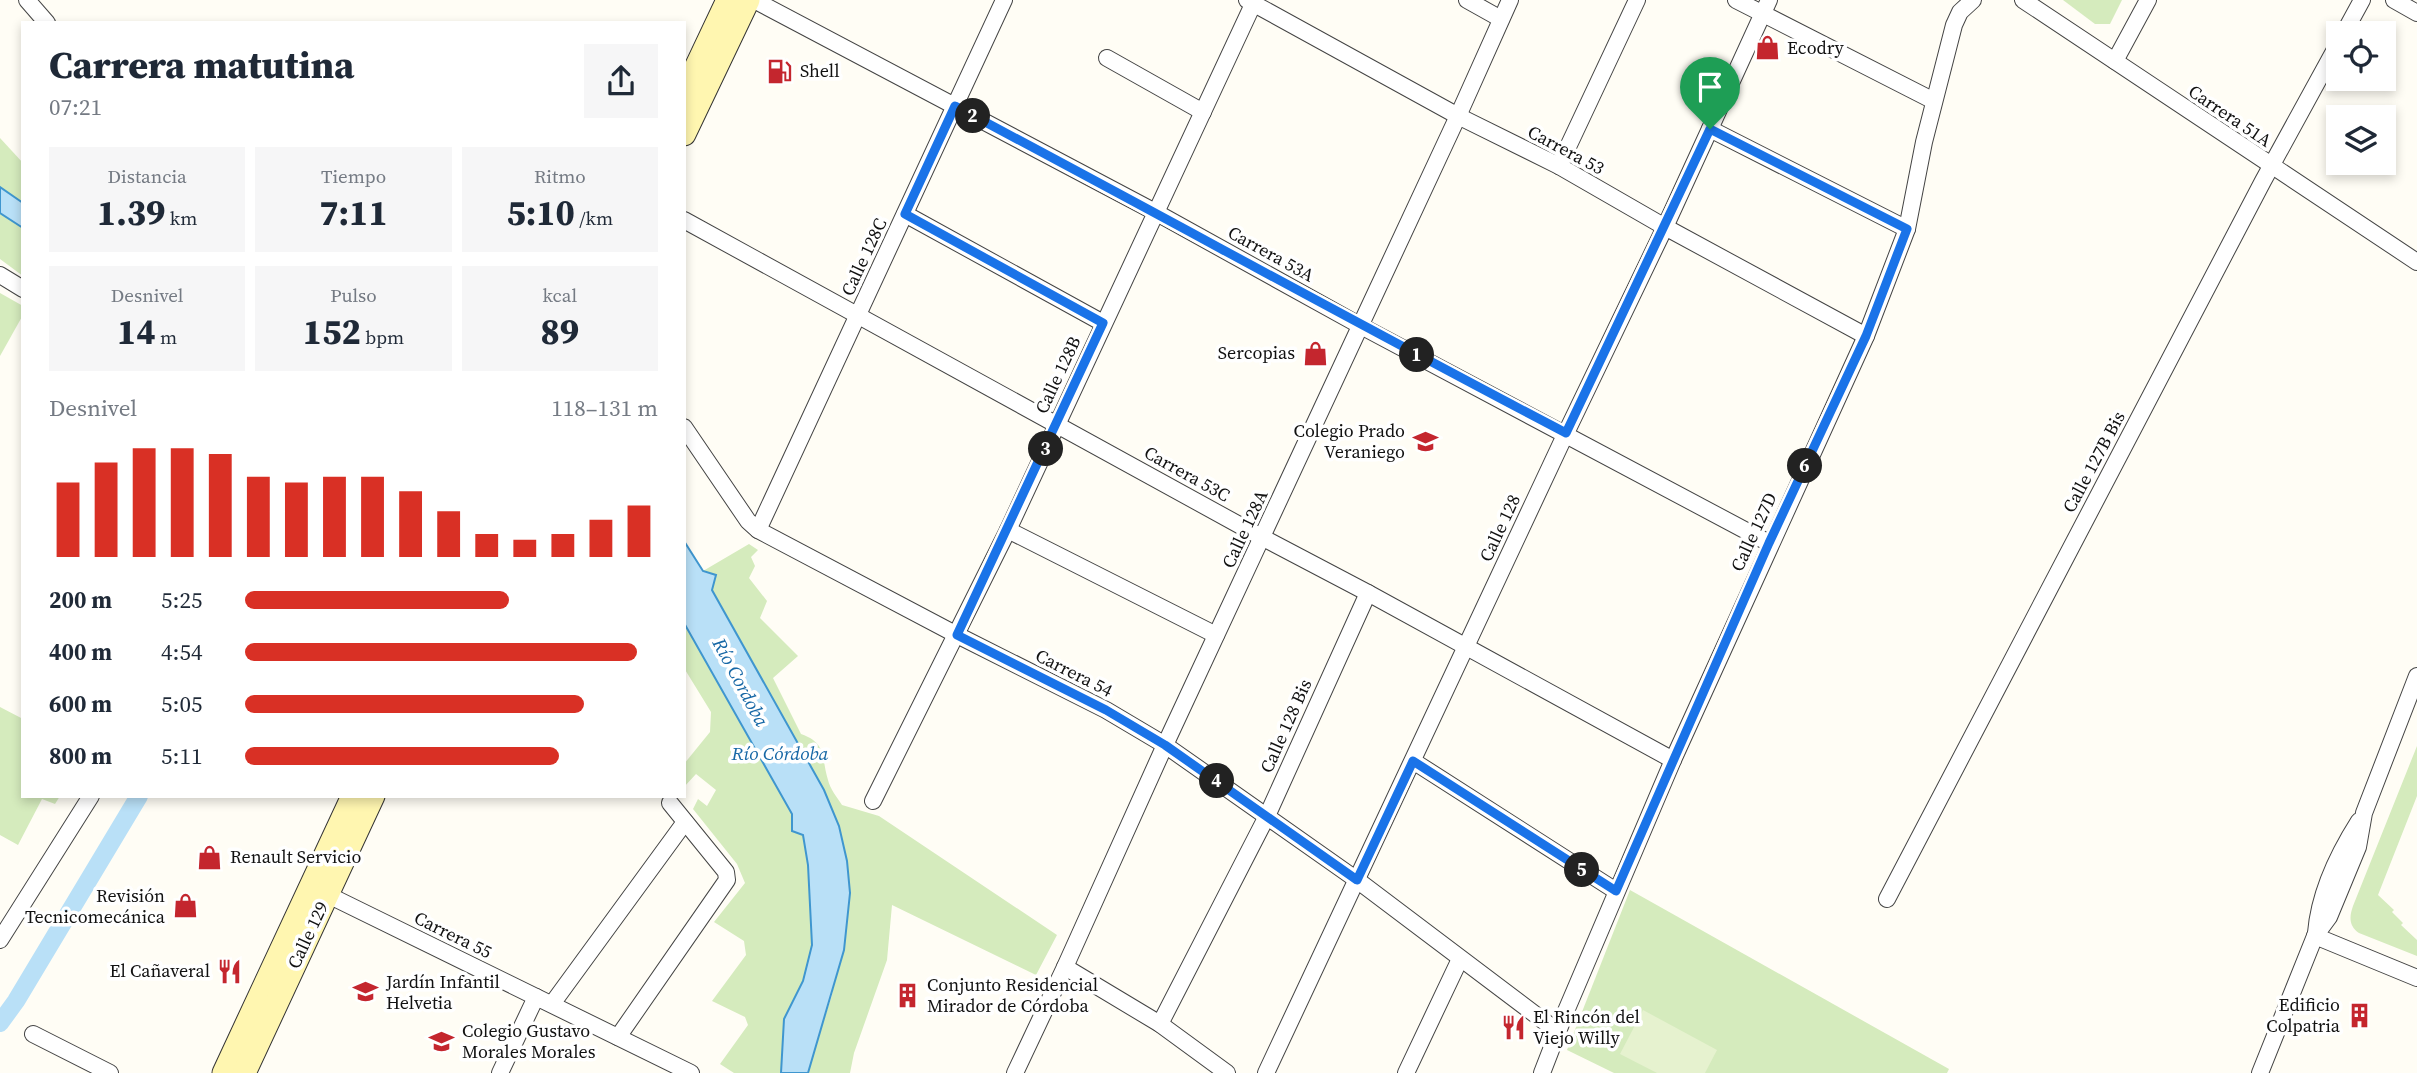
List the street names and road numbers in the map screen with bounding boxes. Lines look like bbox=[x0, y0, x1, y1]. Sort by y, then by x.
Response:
street label: Carrera 51A bbox=[2184, 79, 2277, 153]
street label: Carrera 53 bbox=[1524, 119, 1609, 180]
street label: Calle 128C bbox=[835, 214, 892, 300]
street label: Carrera 53A bbox=[1223, 220, 1319, 288]
street label: Calle 128B bbox=[1029, 332, 1086, 418]
street label: Calle 127B Bis bbox=[2056, 406, 2131, 517]
street label: Carrera 53C bbox=[1140, 440, 1235, 507]
street label: Calle 128A bbox=[1216, 486, 1274, 572]
street label: Calle 127D bbox=[1724, 488, 1783, 575]
street label: Calle 128 bbox=[1473, 490, 1526, 566]
street label: Carrera 54 bbox=[1031, 642, 1117, 703]
street label: Calle 128 Bis bbox=[1254, 675, 1317, 777]
street label: Calle 129 bbox=[281, 897, 334, 973]
street label: Carrera 55 bbox=[410, 905, 496, 964]

